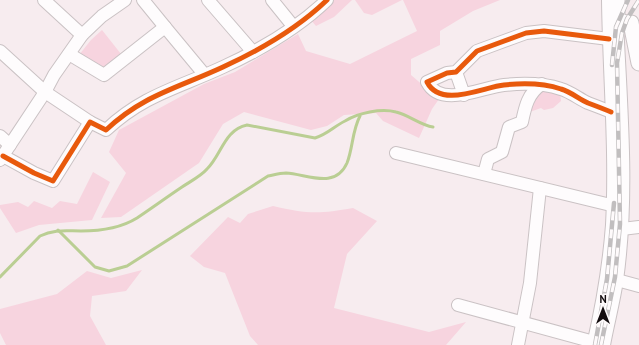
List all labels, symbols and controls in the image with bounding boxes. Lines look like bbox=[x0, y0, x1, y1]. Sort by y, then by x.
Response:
north arrow bbox=[583, 289, 623, 329]
text: N bbox=[599, 292, 607, 306]

